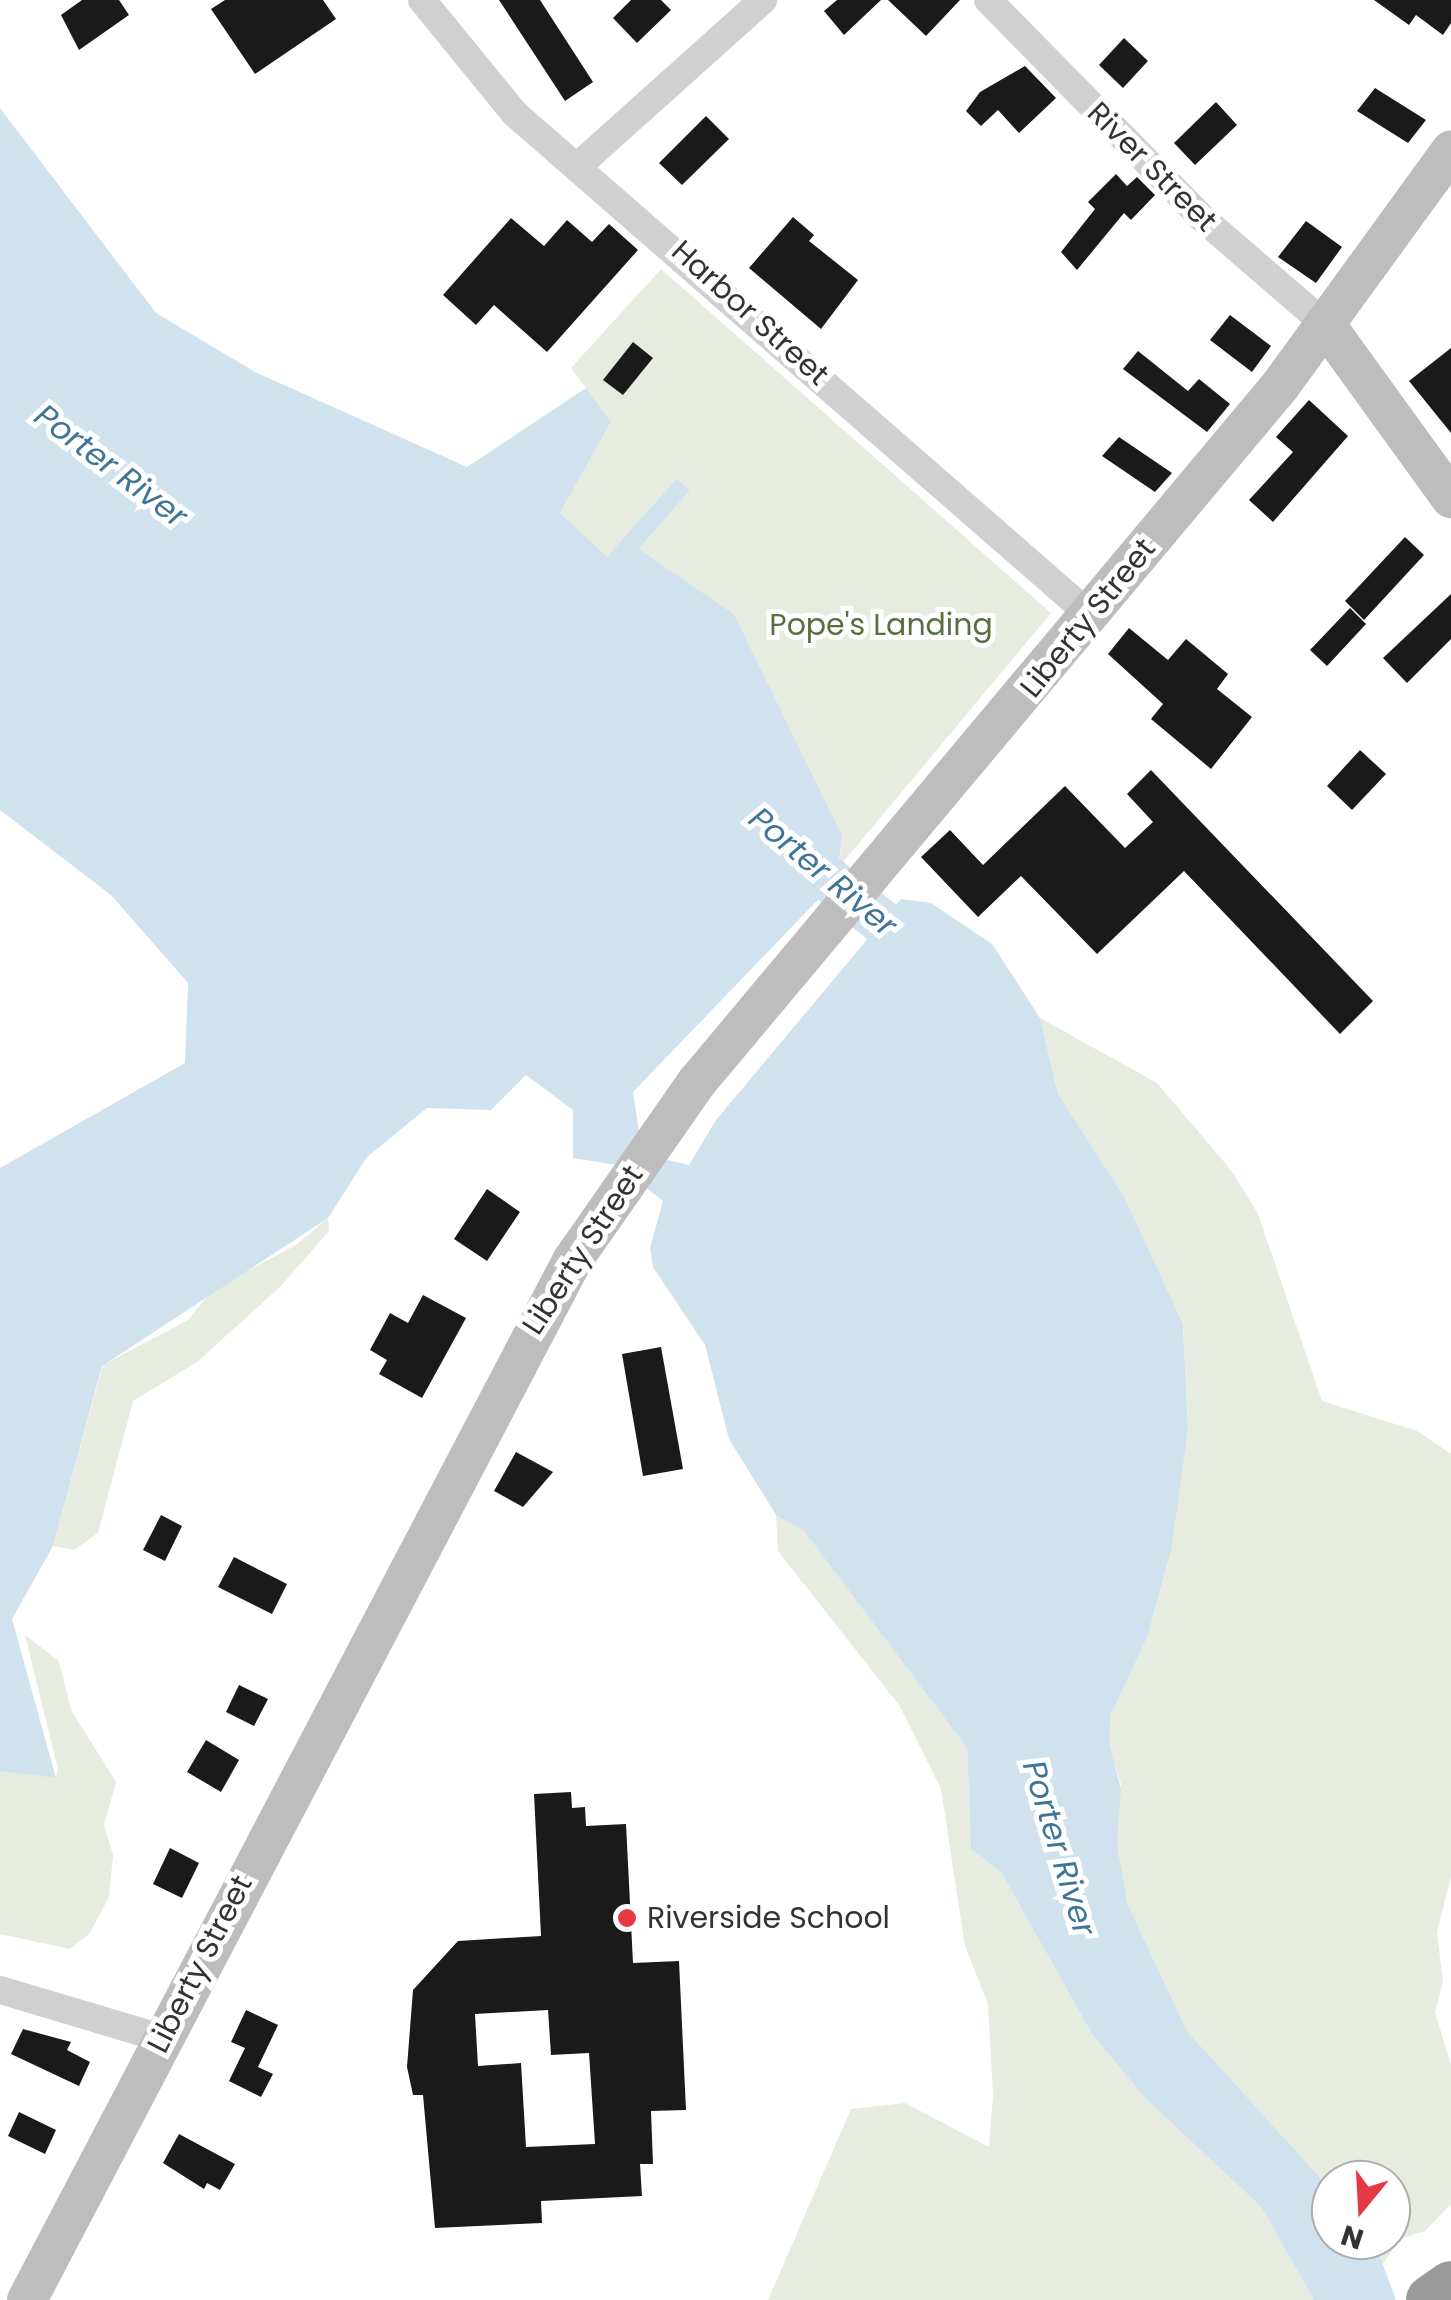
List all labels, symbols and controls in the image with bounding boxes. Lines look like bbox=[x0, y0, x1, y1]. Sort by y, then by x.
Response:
street label: River Street bbox=[1080, 95, 1224, 239]
street label: Harbor Street bbox=[664, 233, 836, 393]
water label: Porter River bbox=[27, 396, 195, 536]
street label: Liberty Street bbox=[1013, 531, 1163, 705]
park label: Pope's Landing bbox=[769, 607, 993, 643]
water label: Porter River bbox=[741, 799, 905, 945]
street label: Liberty Street bbox=[515, 1159, 651, 1341]
water label: Porter River bbox=[1014, 1756, 1104, 1940]
street label: Liberty Street bbox=[140, 1869, 260, 2059]
place label: Riverside School bbox=[647, 1900, 890, 1936]
marker: Riverside School bbox=[616, 1907, 638, 1929]
north arrow bbox=[1311, 2160, 1411, 2260]
text: N bbox=[1336, 2215, 1368, 2259]

